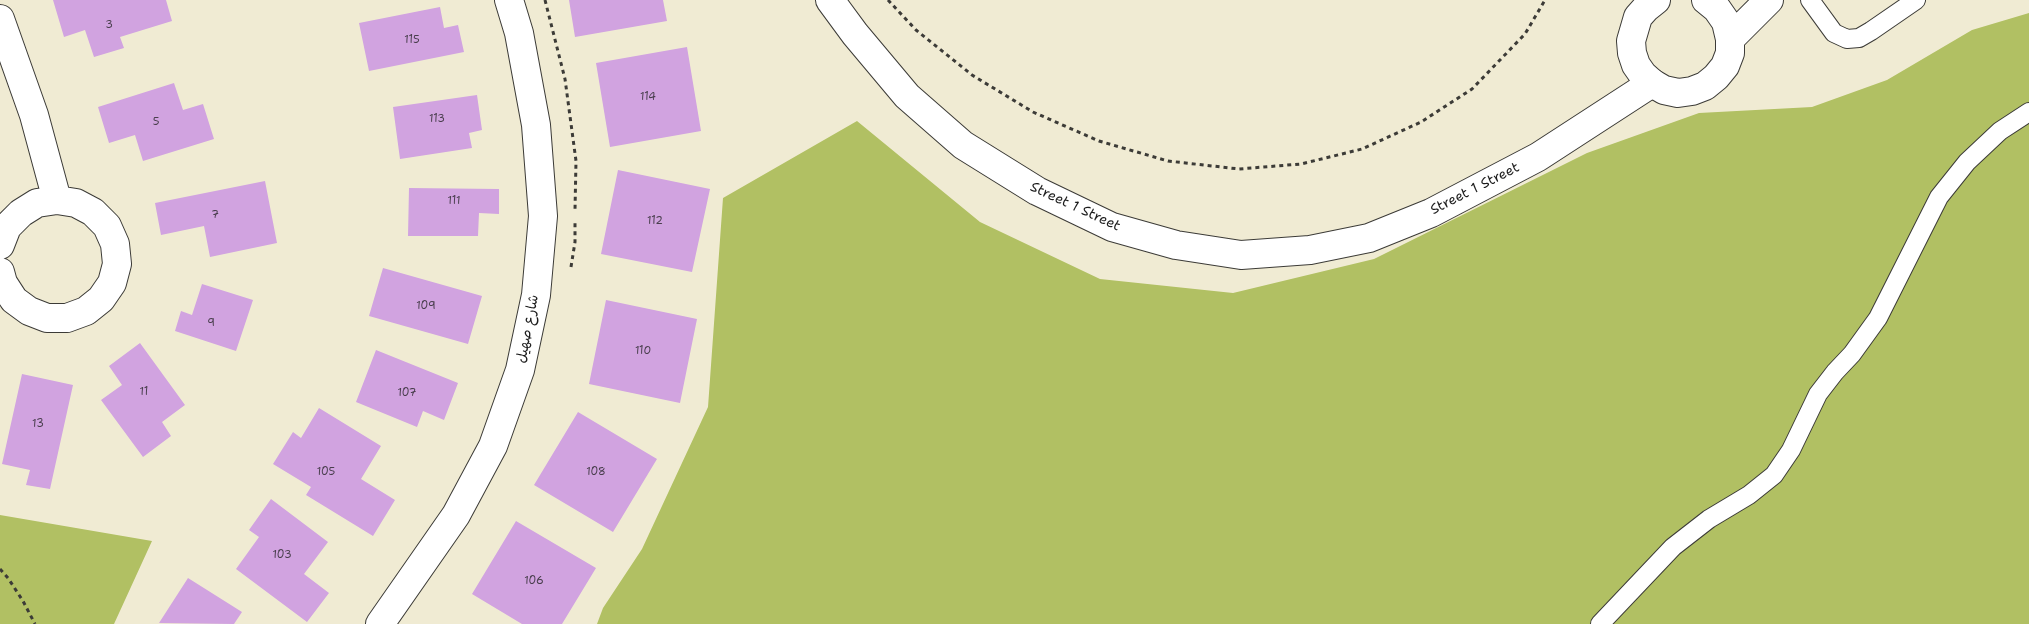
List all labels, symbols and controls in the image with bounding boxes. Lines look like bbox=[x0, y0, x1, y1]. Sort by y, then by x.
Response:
house number: 3 bbox=[105, 18, 113, 32]
house number: 115 bbox=[404, 33, 420, 47]
house number: 114 bbox=[640, 90, 656, 104]
house number: 113 bbox=[429, 112, 445, 126]
house number: 5 bbox=[153, 115, 159, 129]
street label: Street 1 Street bbox=[1428, 159, 1522, 219]
street label: Street 1 Street bbox=[1027, 179, 1123, 235]
house number: 111 bbox=[447, 194, 461, 208]
house number: 7 bbox=[211, 208, 219, 222]
house number: 112 bbox=[647, 214, 663, 228]
street label: شارع صهيل bbox=[513, 293, 543, 365]
house number: 109 bbox=[416, 299, 436, 313]
house number: 9 bbox=[207, 316, 215, 330]
house number: 110 bbox=[635, 344, 651, 358]
house number: 11 bbox=[140, 385, 148, 399]
house number: 107 bbox=[397, 386, 417, 400]
house number: 13 bbox=[32, 417, 44, 431]
house number: 105 bbox=[317, 465, 335, 479]
house number: 108 bbox=[586, 465, 606, 479]
house number: 103 bbox=[272, 548, 292, 562]
house number: 106 bbox=[524, 574, 544, 588]

